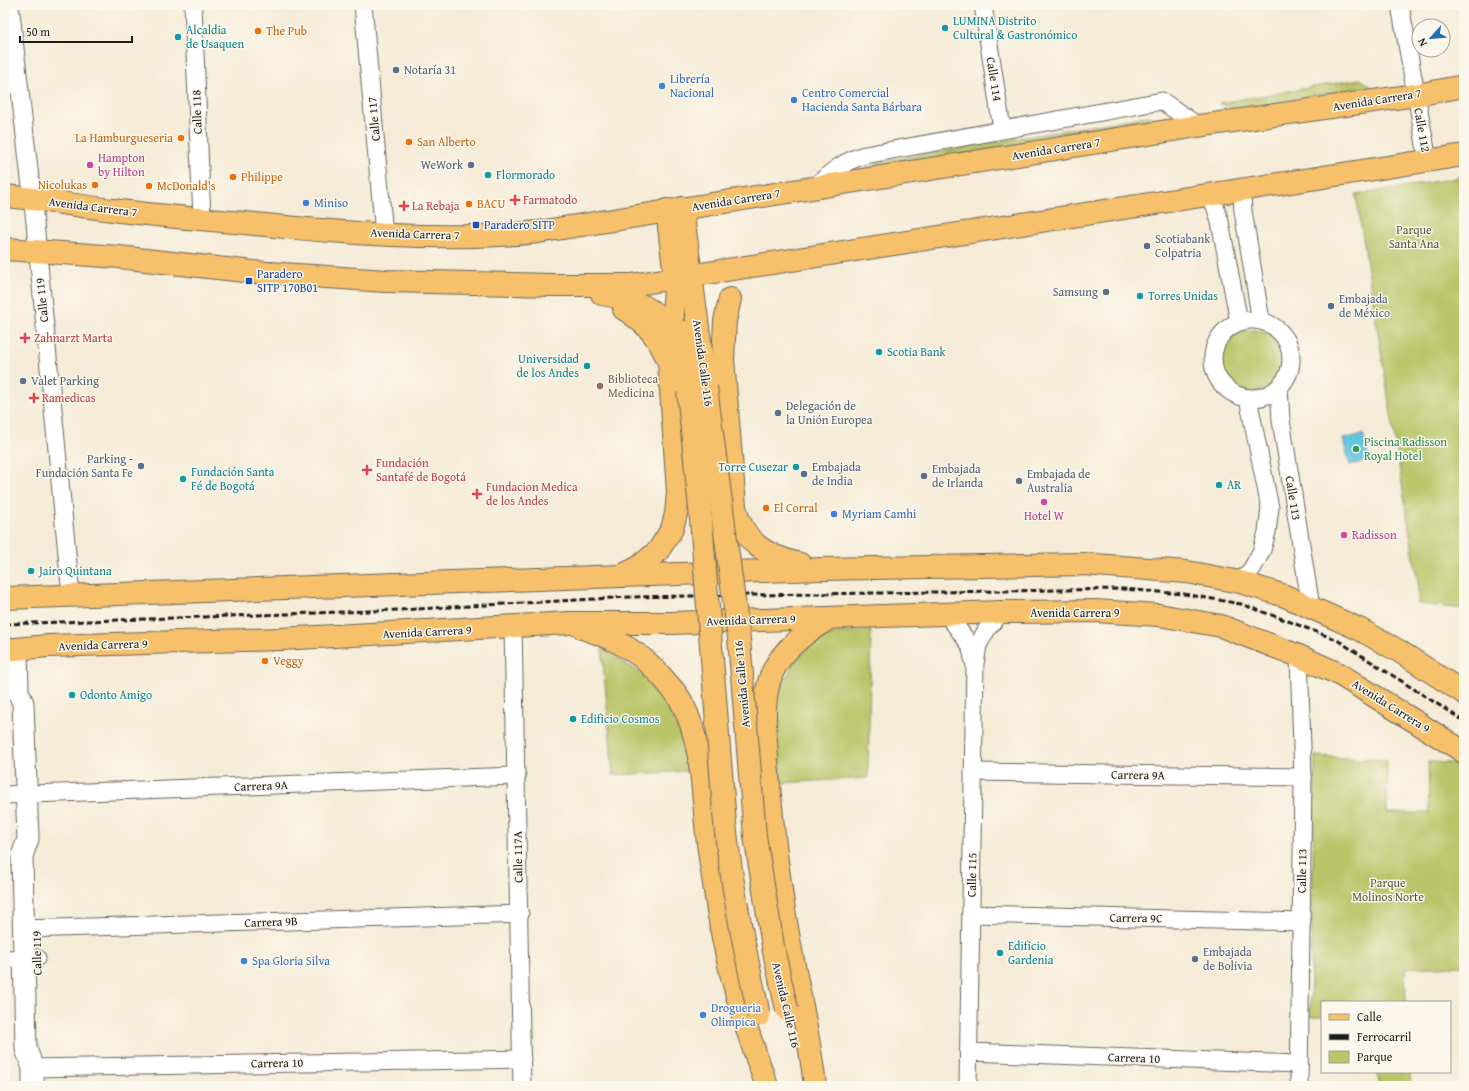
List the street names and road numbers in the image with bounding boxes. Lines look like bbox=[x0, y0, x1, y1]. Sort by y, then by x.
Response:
street label: Calle 114 bbox=[983, 56, 1006, 102]
street label: Avenida Carrera 7 bbox=[1331, 84, 1423, 115]
street label: Calle 118 bbox=[187, 89, 206, 135]
street label: Calle 117 bbox=[363, 96, 384, 142]
street label: Calle 112 bbox=[1410, 107, 1435, 154]
street label: Avenida Carrera 7 bbox=[1010, 133, 1102, 164]
street label: Avenida Carrera 7 bbox=[690, 184, 782, 215]
street label: Avenida Carrera 7 bbox=[48, 193, 139, 220]
street label: Avenida Carrera 7 bbox=[370, 223, 460, 244]
street label: Calle 119 bbox=[31, 277, 52, 323]
street label: Avenida Calle 116 bbox=[689, 318, 718, 408]
street label: Calle 113 bbox=[1282, 475, 1305, 521]
street label: Avenida Carrera 9 bbox=[1030, 604, 1120, 621]
street label: Avenida Carrera 9 bbox=[706, 609, 796, 630]
street label: Avenida Carrera 9 bbox=[382, 621, 472, 642]
street label: Avenida Carrera 9 bbox=[58, 634, 148, 655]
street label: Avenida Calle 116 bbox=[729, 640, 754, 728]
street label: Avenida Carrera 9 bbox=[1349, 675, 1434, 737]
street label: Carrera 9A bbox=[1111, 766, 1166, 783]
street label: Carrera 9A bbox=[234, 776, 289, 795]
street label: Calle 117A bbox=[509, 830, 526, 883]
street label: Calle 113 bbox=[1293, 848, 1310, 893]
street label: Calle 115 bbox=[963, 852, 980, 897]
street label: Carrera 9C bbox=[1109, 909, 1163, 926]
street label: Carrera 9B bbox=[244, 912, 298, 931]
street label: Calle 119 bbox=[28, 930, 45, 975]
street label: Avenida Calle 116 bbox=[768, 960, 805, 1050]
street label: Carrera 10 bbox=[1108, 1048, 1161, 1067]
street label: Carrera 10 bbox=[251, 1054, 303, 1071]

